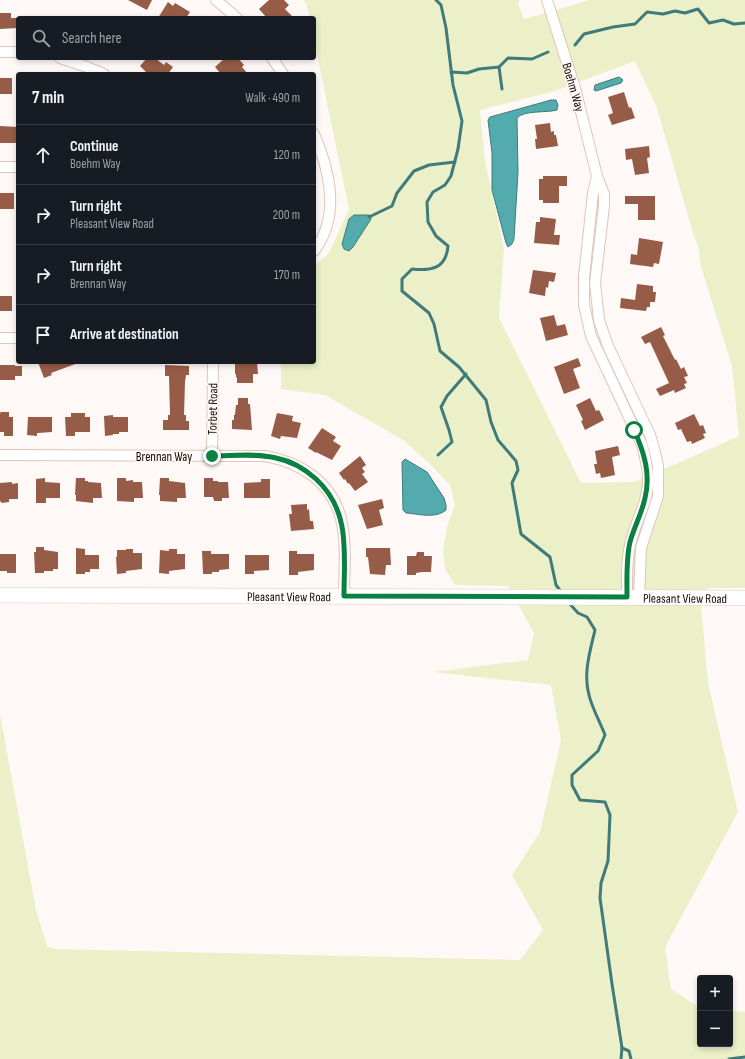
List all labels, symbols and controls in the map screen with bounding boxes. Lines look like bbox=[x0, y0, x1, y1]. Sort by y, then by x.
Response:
search box bbox=[16, 16, 316, 60]
icon: search bbox=[30, 27, 52, 49]
text: Search here bbox=[62, 29, 122, 48]
street label: Boehm Way bbox=[558, 61, 588, 114]
text: 7 min bbox=[32, 88, 64, 108]
text: Walk · 490 m bbox=[245, 90, 300, 106]
text: Continue bbox=[70, 137, 119, 156]
icon: ahead bbox=[32, 144, 54, 166]
text: 120 m bbox=[274, 147, 300, 163]
text: Boehm Way bbox=[70, 156, 120, 172]
text: Turn right bbox=[70, 197, 122, 216]
icon: right bbox=[32, 204, 54, 226]
text: 200 m bbox=[273, 207, 300, 223]
text: Pleasant View Road bbox=[70, 216, 154, 232]
text: Turn right bbox=[70, 257, 122, 276]
icon: right bbox=[32, 264, 54, 286]
text: 170 m bbox=[274, 267, 300, 283]
text: Brennan Way bbox=[70, 276, 126, 292]
icon: arrive bbox=[32, 324, 54, 346]
text: Arrive at destination bbox=[70, 325, 179, 344]
street label: Torbet Road bbox=[205, 383, 221, 435]
route start bbox=[625, 421, 643, 439]
route end bbox=[203, 447, 221, 465]
street label: Brennan Way bbox=[136, 449, 192, 465]
street label: Pleasant View Road bbox=[247, 589, 331, 605]
street label: Pleasant View Road bbox=[643, 591, 727, 607]
map controls bbox=[697, 975, 733, 1047]
button: + bbox=[697, 975, 733, 1011]
button: − bbox=[697, 1011, 733, 1047]

